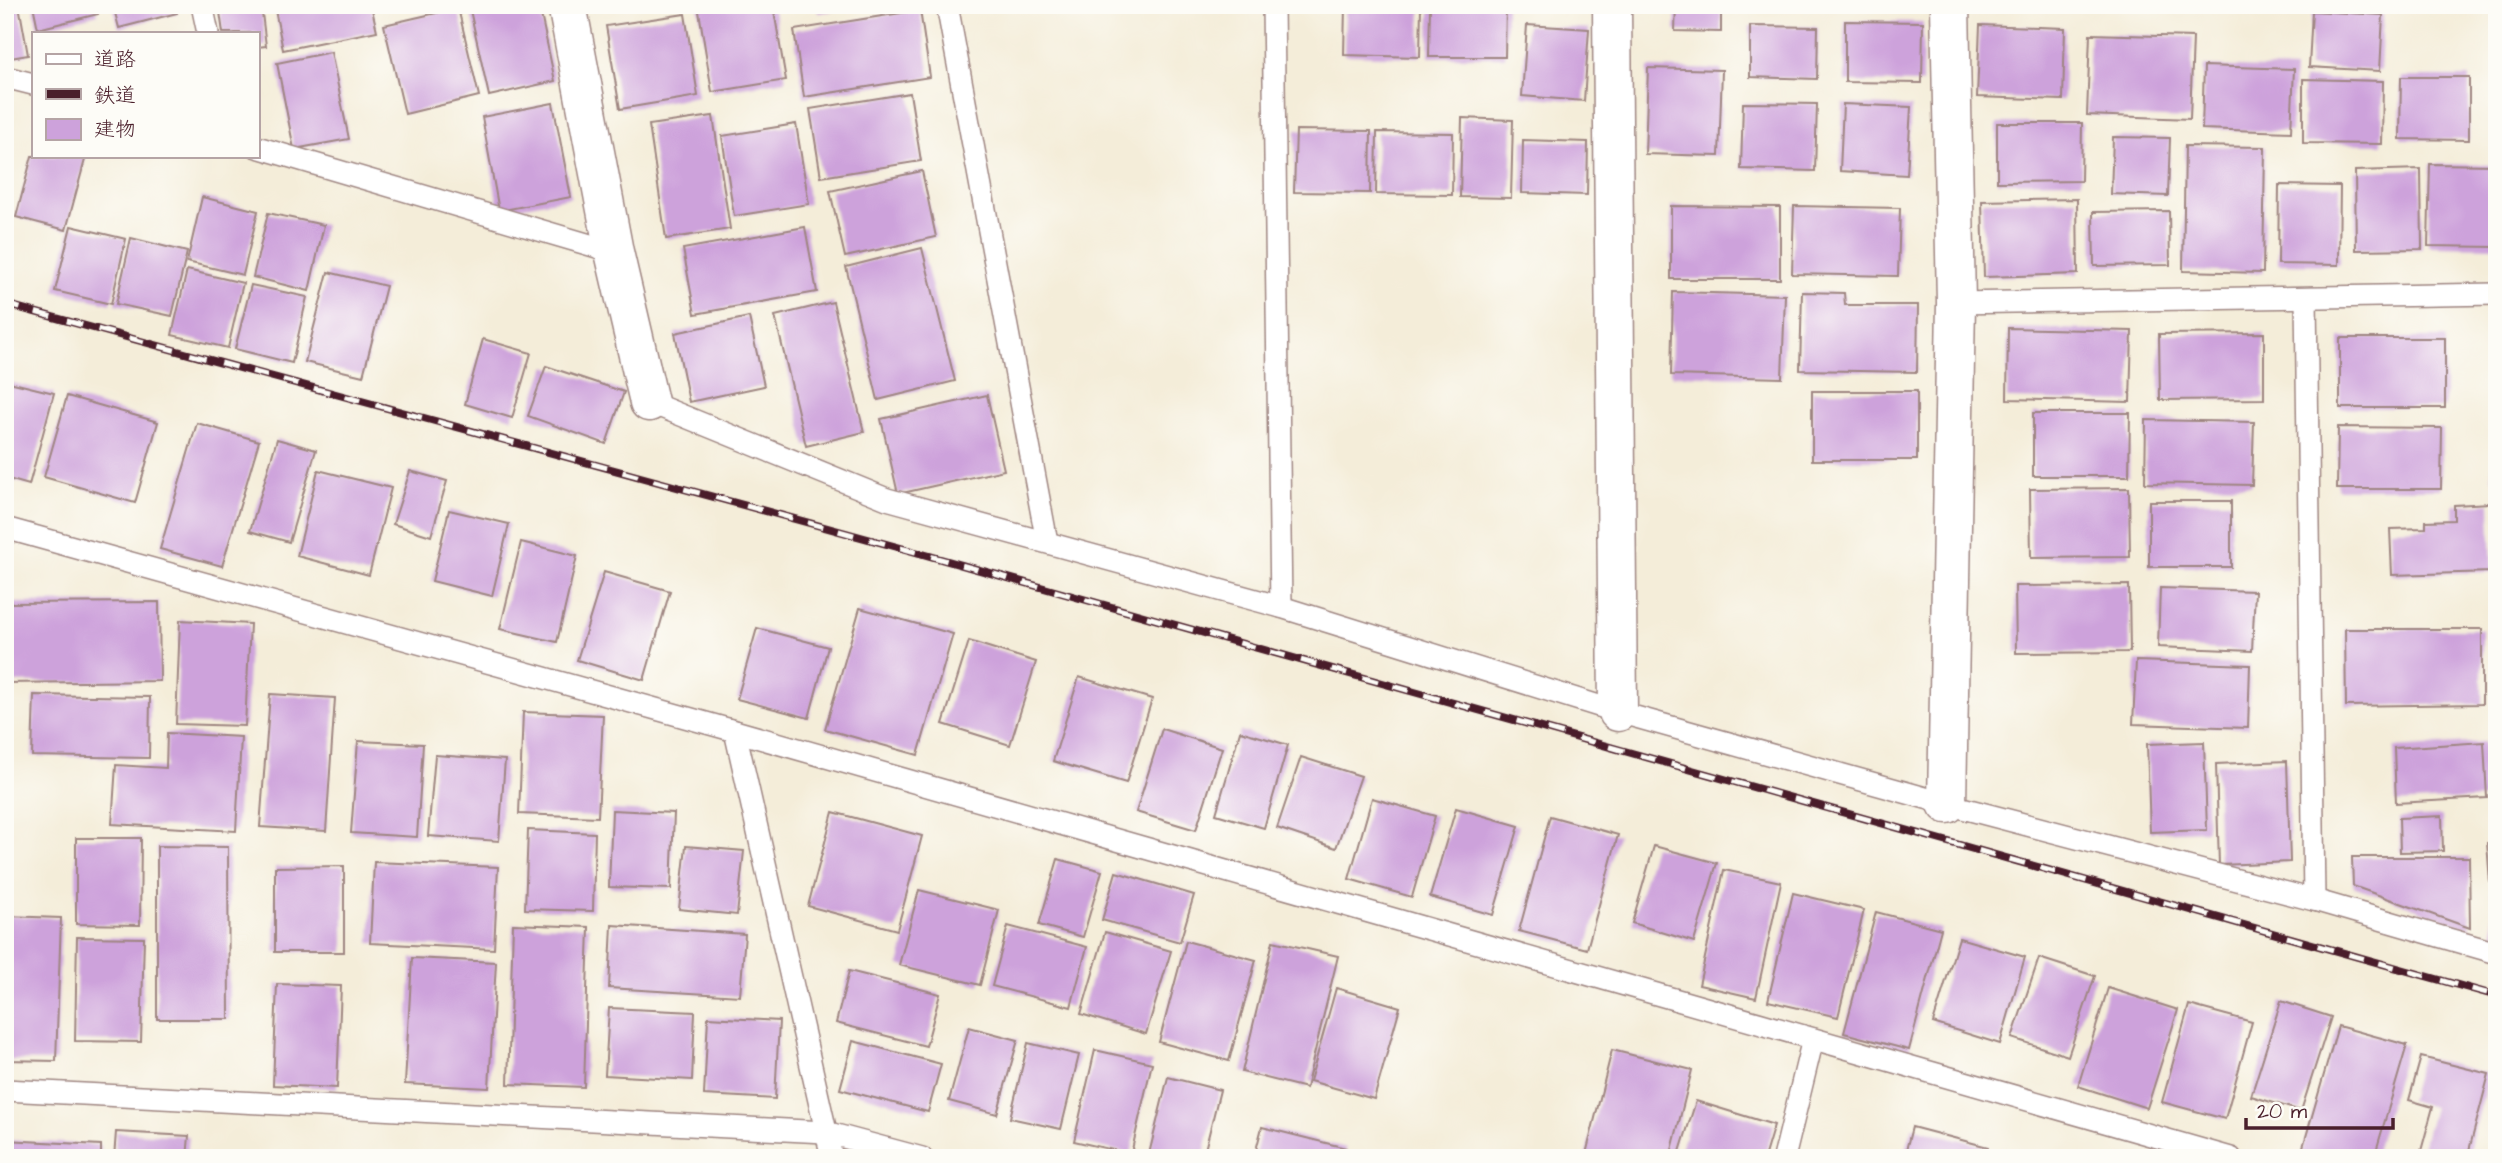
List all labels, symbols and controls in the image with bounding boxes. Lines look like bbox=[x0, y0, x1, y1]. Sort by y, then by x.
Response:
legend bbox=[32, 32, 259, 158]
text: 道路 bbox=[94, 45, 136, 74]
text: 鉄道 bbox=[94, 81, 136, 110]
text: 建物 bbox=[94, 115, 136, 144]
scale bar bbox=[2246, 1086, 2394, 1130]
text: 20 m bbox=[2257, 1097, 2308, 1126]

